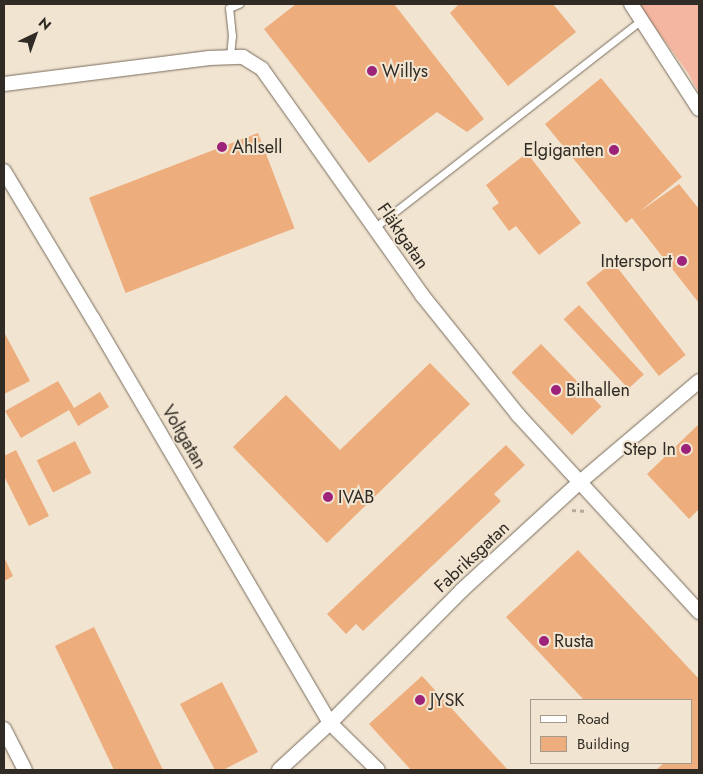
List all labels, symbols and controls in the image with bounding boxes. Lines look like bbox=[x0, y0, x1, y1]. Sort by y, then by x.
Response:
north arrow bbox=[10, 10, 60, 60]
text: N bbox=[34, 13, 56, 35]
place label: Willys bbox=[382, 60, 428, 82]
marker: Willys bbox=[366, 65, 378, 77]
place label: Ahlsell bbox=[232, 136, 282, 158]
place label: Elgiganten bbox=[524, 139, 604, 161]
marker: Ahlsell bbox=[216, 141, 228, 153]
marker: Elgiganten bbox=[608, 144, 620, 156]
street label: Fläktgatan bbox=[373, 199, 433, 273]
place label: Intersport bbox=[601, 250, 672, 272]
marker: Intersport bbox=[676, 255, 688, 267]
place label: Bilhallen bbox=[566, 379, 630, 401]
marker: Bilhallen bbox=[550, 384, 562, 396]
street label: Voltgatan bbox=[157, 401, 211, 473]
place label: Step In bbox=[623, 438, 676, 460]
marker: Step In bbox=[680, 443, 692, 455]
place label: IVAB bbox=[338, 486, 374, 508]
marker: IVAB bbox=[322, 491, 334, 503]
street label: Fabriksgatan bbox=[430, 517, 514, 597]
place label: Rusta bbox=[554, 630, 594, 652]
marker: Rusta bbox=[538, 635, 550, 647]
place label: JYSK bbox=[430, 689, 464, 711]
marker: JYSK bbox=[414, 694, 426, 706]
legend bbox=[530, 699, 693, 764]
text: Road bbox=[577, 708, 609, 730]
text: Building bbox=[577, 733, 629, 755]

